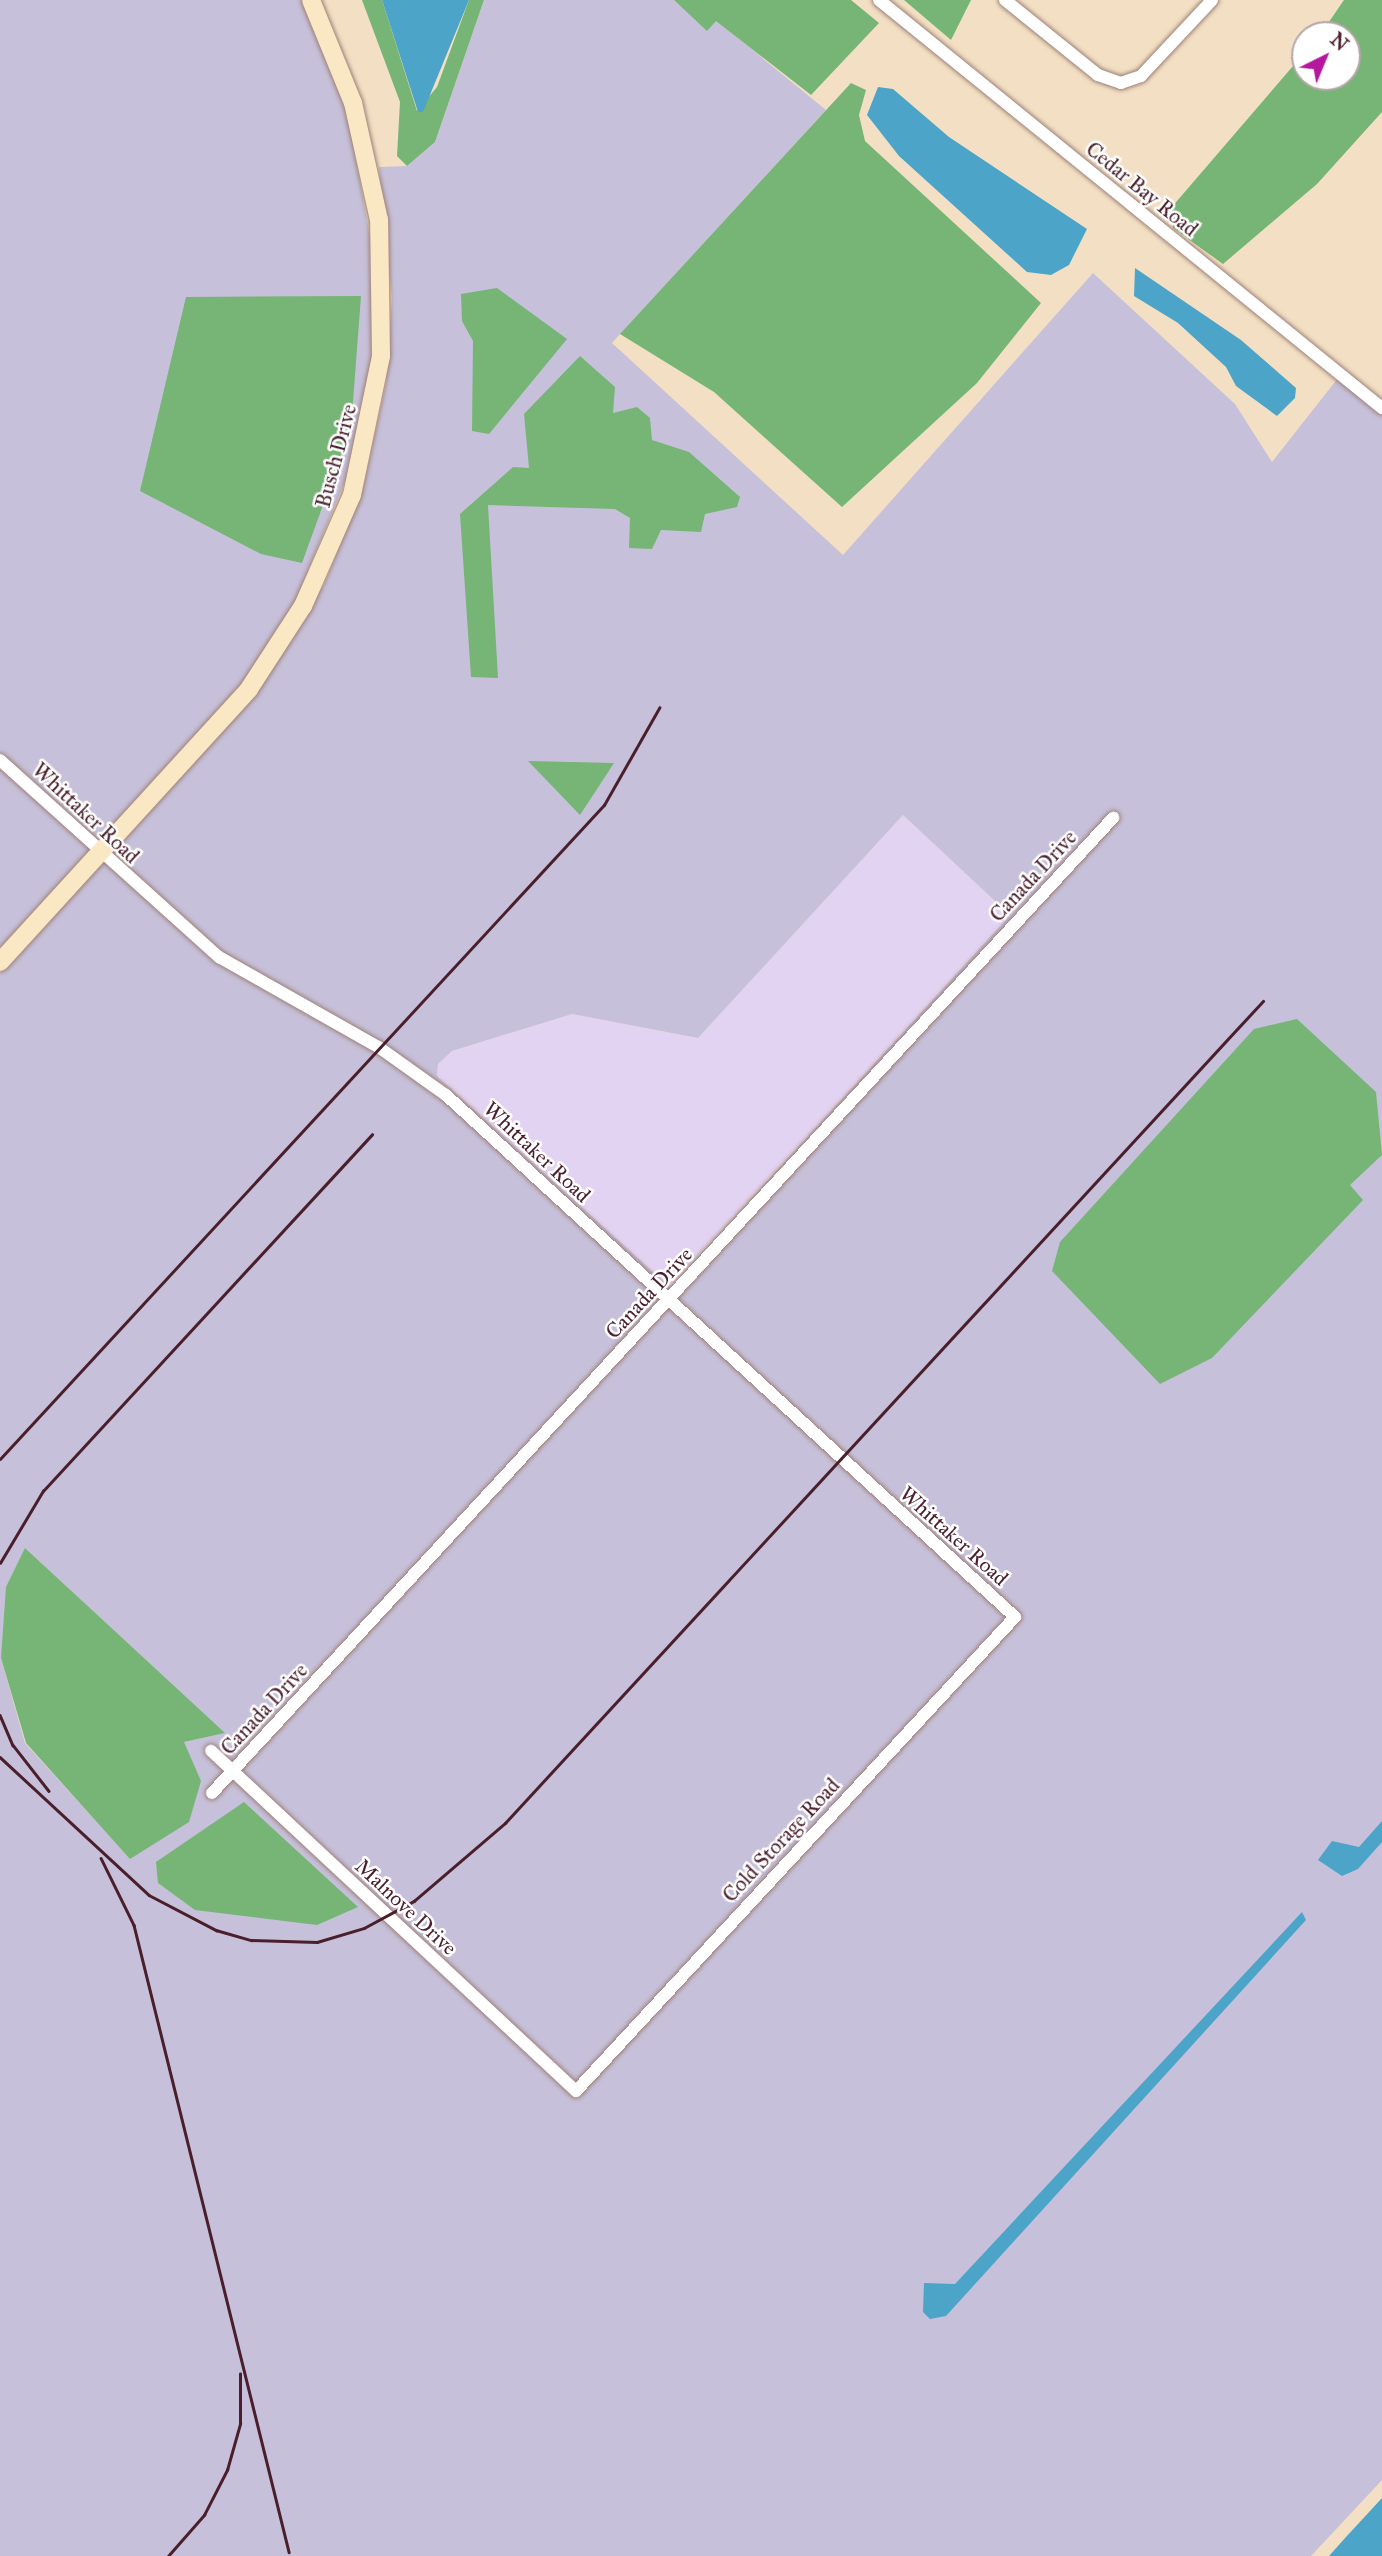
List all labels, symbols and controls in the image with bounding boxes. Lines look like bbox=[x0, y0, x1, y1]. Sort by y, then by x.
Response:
north arrow bbox=[1291, 21, 1361, 91]
text: N bbox=[1326, 28, 1353, 56]
street label: Cedar Bay Road bbox=[1081, 136, 1203, 242]
street label: Busch Drive bbox=[310, 401, 362, 511]
street label: Whittaker Road bbox=[27, 757, 145, 869]
street label: Canada Drive bbox=[984, 825, 1082, 927]
street label: Whittaker Road bbox=[478, 1096, 596, 1208]
street label: Canada Drive bbox=[600, 1242, 698, 1344]
street label: Whittaker Road bbox=[895, 1481, 1013, 1591]
street label: Canada Drive bbox=[215, 1658, 313, 1760]
street label: Cold Storage Road bbox=[717, 1773, 845, 1907]
street label: Malnove Drive bbox=[350, 1854, 462, 1960]

